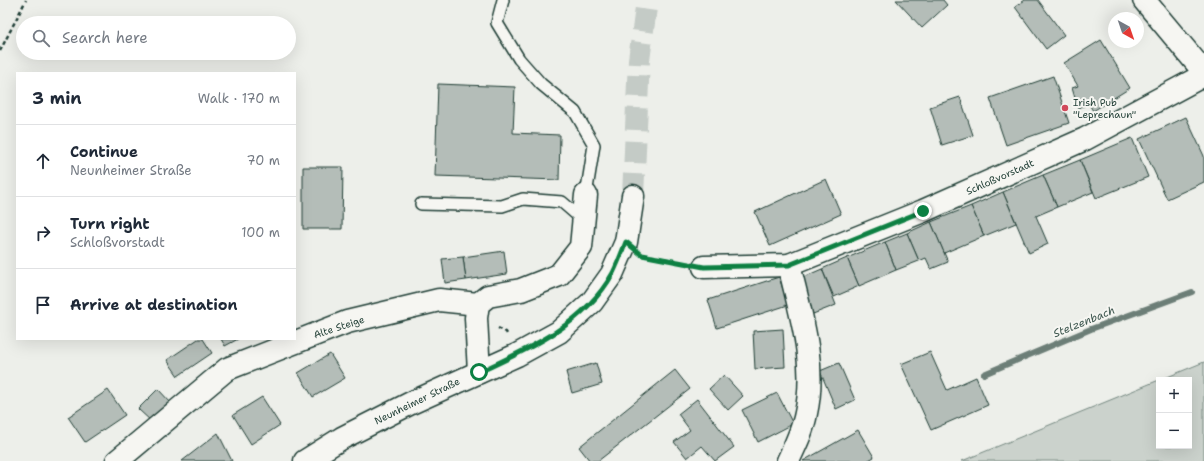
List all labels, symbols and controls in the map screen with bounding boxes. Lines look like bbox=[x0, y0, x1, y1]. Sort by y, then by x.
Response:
north arrow bbox=[1108, 12, 1144, 48]
search box bbox=[16, 16, 296, 60]
icon: search bbox=[30, 27, 52, 49]
text: Search here bbox=[62, 28, 148, 48]
text: 3 min bbox=[32, 87, 82, 109]
text: Walk · 170 m bbox=[198, 90, 280, 107]
place label: Irish Pub "Leprechaun" bbox=[1073, 96, 1136, 121]
marker: Irish Pub "Leprechaun" bbox=[1060, 103, 1070, 113]
text: Continue bbox=[70, 142, 138, 162]
icon: ahead bbox=[32, 150, 54, 172]
text: 70 m bbox=[246, 152, 280, 169]
street label: Schloßvorstadt bbox=[964, 156, 1036, 198]
text: Neunheimer Straße bbox=[70, 162, 192, 179]
route end bbox=[914, 202, 932, 220]
text: Turn right bbox=[70, 214, 150, 234]
icon: right bbox=[32, 222, 54, 244]
text: 100 m bbox=[241, 224, 280, 241]
text: Schloßvorstadt bbox=[70, 234, 165, 251]
icon: arrive bbox=[32, 294, 54, 316]
text: Arrive at destination bbox=[70, 295, 238, 315]
water label: Stelzenbach bbox=[1051, 303, 1117, 341]
street label: Alte Steige bbox=[312, 313, 366, 341]
route start bbox=[470, 363, 488, 381]
street label: Neunheimer Straße bbox=[372, 374, 462, 427]
map controls bbox=[1156, 377, 1192, 449]
button: + bbox=[1156, 377, 1192, 413]
button: − bbox=[1156, 413, 1192, 449]

